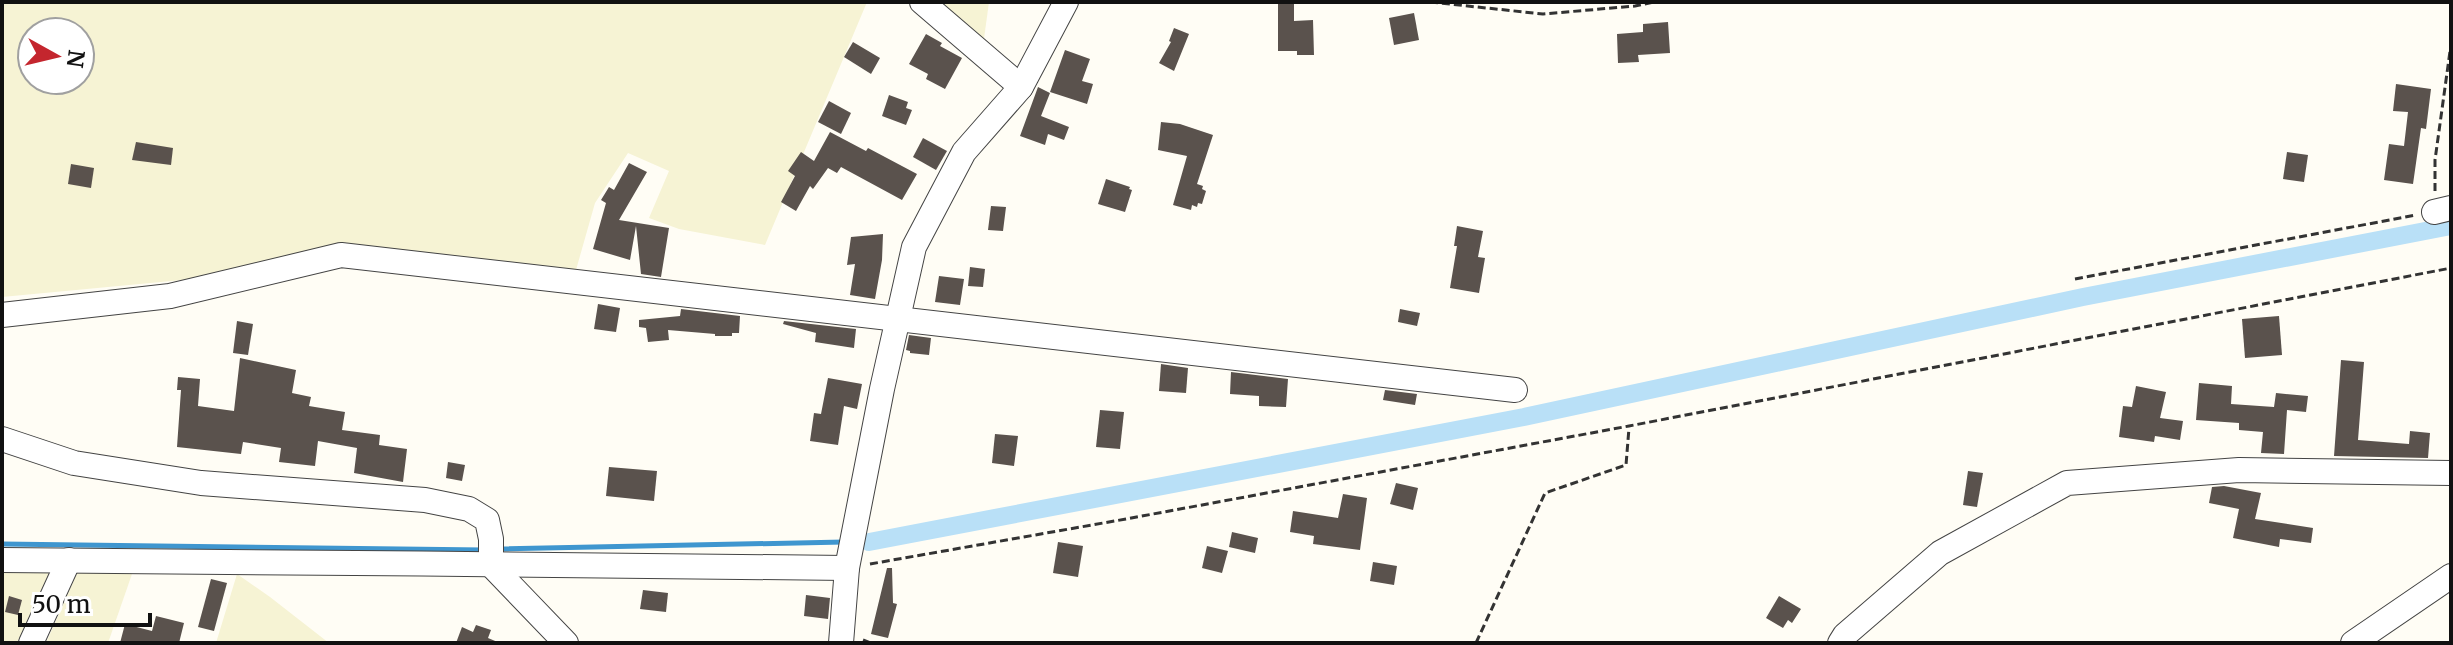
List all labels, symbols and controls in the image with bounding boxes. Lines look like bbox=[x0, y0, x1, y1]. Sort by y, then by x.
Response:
north arrow bbox=[16, 16, 96, 96]
text: N bbox=[61, 48, 91, 70]
scale bar bbox=[20, 577, 150, 627]
text: 50 m bbox=[32, 589, 91, 620]

